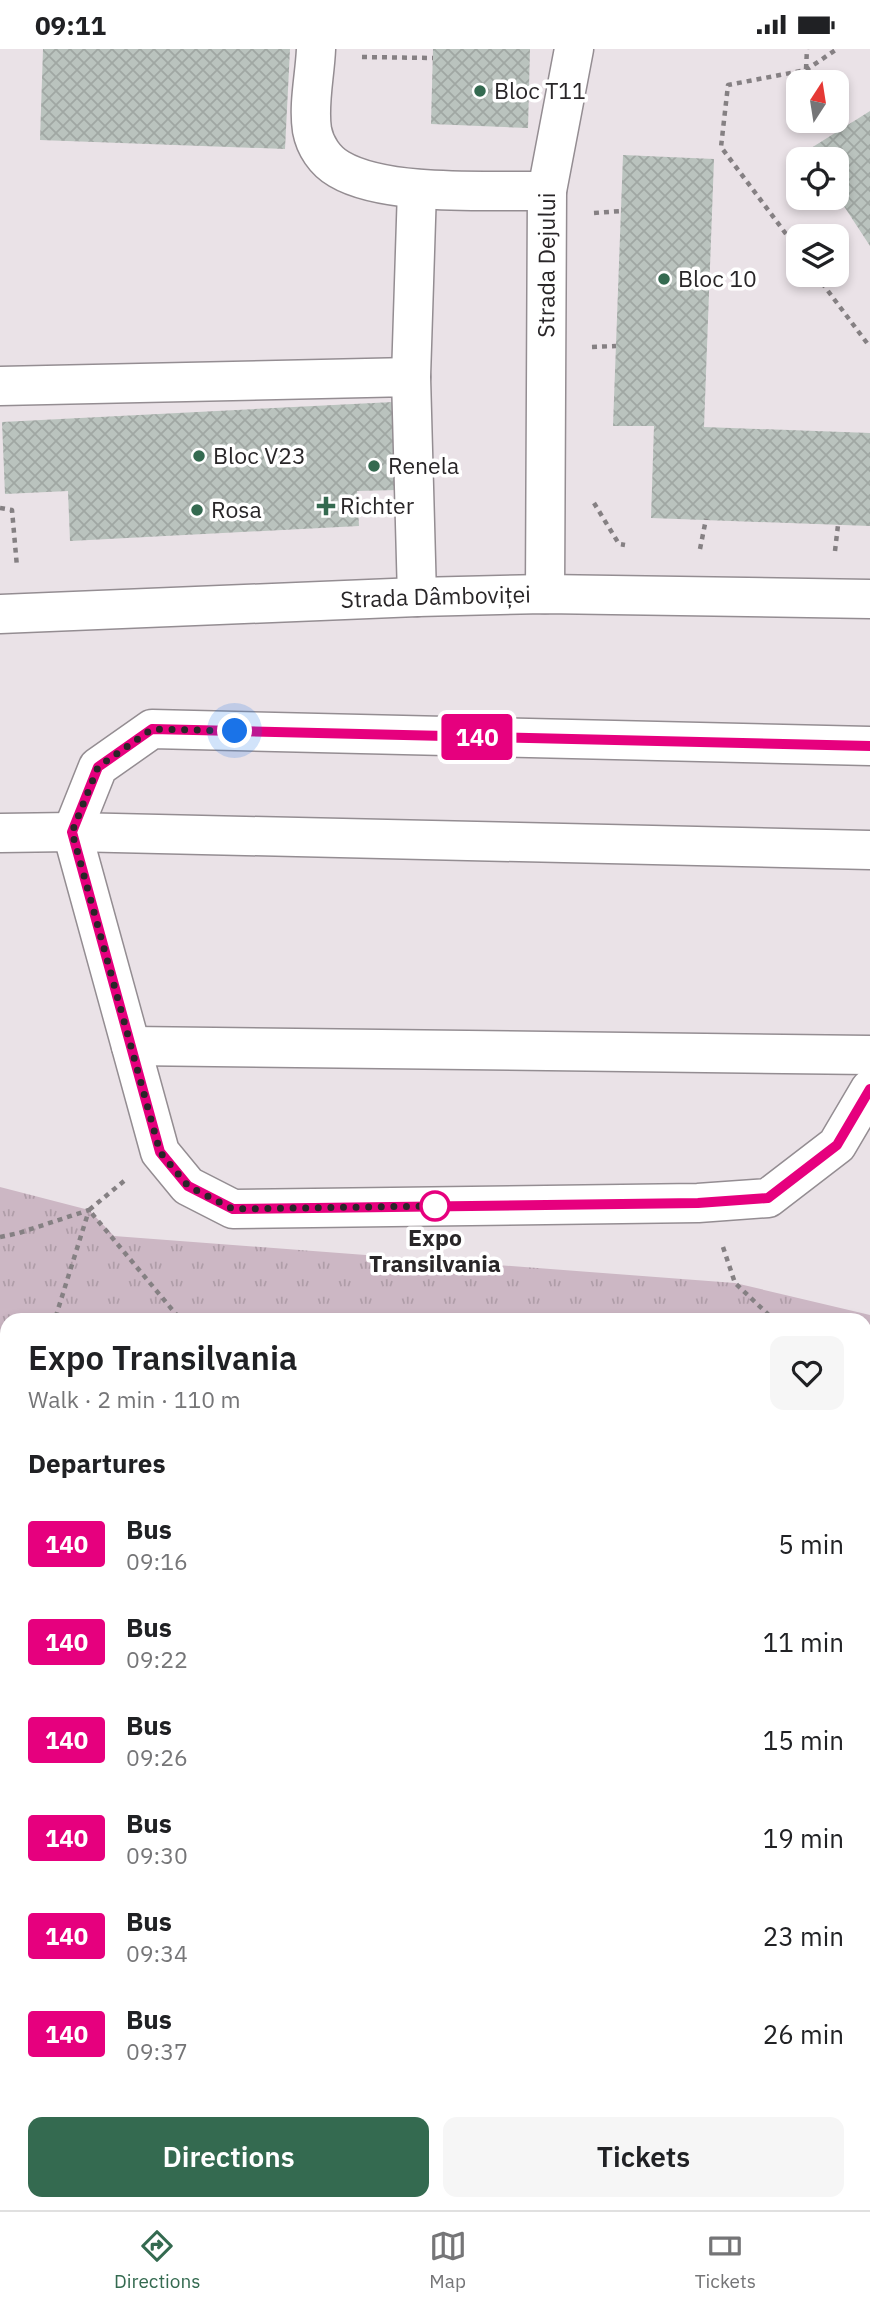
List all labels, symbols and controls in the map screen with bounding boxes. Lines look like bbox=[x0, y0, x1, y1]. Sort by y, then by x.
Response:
text: 09:11 bbox=[35, 8, 106, 42]
north arrow bbox=[786, 70, 849, 133]
map controls bbox=[786, 70, 849, 287]
place label: Bloc T11 bbox=[494, 75, 586, 105]
marker: Bloc T11 bbox=[472, 83, 488, 99]
button: locate bbox=[786, 147, 849, 210]
street label: Strada Dejului bbox=[530, 192, 561, 338]
button: layers bbox=[786, 224, 849, 287]
place label: Bloc 10 bbox=[678, 263, 757, 293]
marker: Bloc 10 bbox=[656, 271, 672, 287]
place label: Bloc V23 bbox=[213, 440, 306, 470]
marker: Bloc V23 bbox=[191, 448, 207, 464]
place label: Renela bbox=[388, 450, 459, 480]
marker: Renela bbox=[366, 458, 382, 474]
place label: Richter bbox=[340, 490, 415, 520]
place label: Rosa bbox=[211, 494, 262, 524]
marker: Richter bbox=[318, 498, 334, 514]
marker: Rosa bbox=[189, 502, 205, 518]
street label: Strada Dâmboviței bbox=[340, 578, 531, 614]
your location bbox=[217, 713, 252, 748]
line badge: 140 bbox=[437, 714, 517, 760]
text: 140 bbox=[455, 721, 499, 753]
marker: Expo Transilvania bbox=[420, 1191, 450, 1221]
place label: Expo Transilvania bbox=[369, 1222, 501, 1278]
text: Expo Transilvania bbox=[28, 1336, 297, 1379]
button: heart bbox=[770, 1336, 844, 1410]
text: Walk · 2 min · 110 m bbox=[28, 1384, 241, 1414]
text: Departures bbox=[28, 1446, 166, 1480]
text: Bus bbox=[126, 1512, 172, 1546]
text: 5 min bbox=[778, 1527, 844, 1561]
text: 140 bbox=[45, 1528, 88, 1560]
text: 09:16 bbox=[126, 1546, 188, 1576]
text: Bus bbox=[126, 1610, 172, 1644]
text: 11 min bbox=[763, 1625, 844, 1659]
text: 140 bbox=[45, 1626, 88, 1658]
text: 09:22 bbox=[126, 1644, 188, 1674]
text: Bus bbox=[126, 1708, 172, 1742]
text: 15 min bbox=[763, 1723, 844, 1757]
text: 140 bbox=[45, 1724, 88, 1756]
text: 09:26 bbox=[126, 1742, 188, 1772]
text: Bus bbox=[126, 1806, 172, 1840]
text: 19 min bbox=[763, 1821, 844, 1855]
text: 140 bbox=[45, 1822, 88, 1854]
text: 09:30 bbox=[126, 1840, 188, 1870]
text: Bus bbox=[126, 1904, 172, 1938]
text: 23 min bbox=[763, 1919, 844, 1953]
text: 140 bbox=[45, 1920, 88, 1952]
text: 09:34 bbox=[126, 1938, 188, 1968]
text: Bus bbox=[126, 2002, 172, 2036]
text: 26 min bbox=[763, 2017, 844, 2051]
text: 140 bbox=[45, 2018, 88, 2050]
text: 09:37 bbox=[126, 2036, 188, 2066]
button: Directions bbox=[28, 2117, 429, 2197]
button: Tickets bbox=[443, 2117, 844, 2197]
tab: Directions bbox=[114, 2227, 201, 2293]
tab: Map bbox=[429, 2227, 467, 2293]
tab: Tickets bbox=[695, 2227, 756, 2293]

